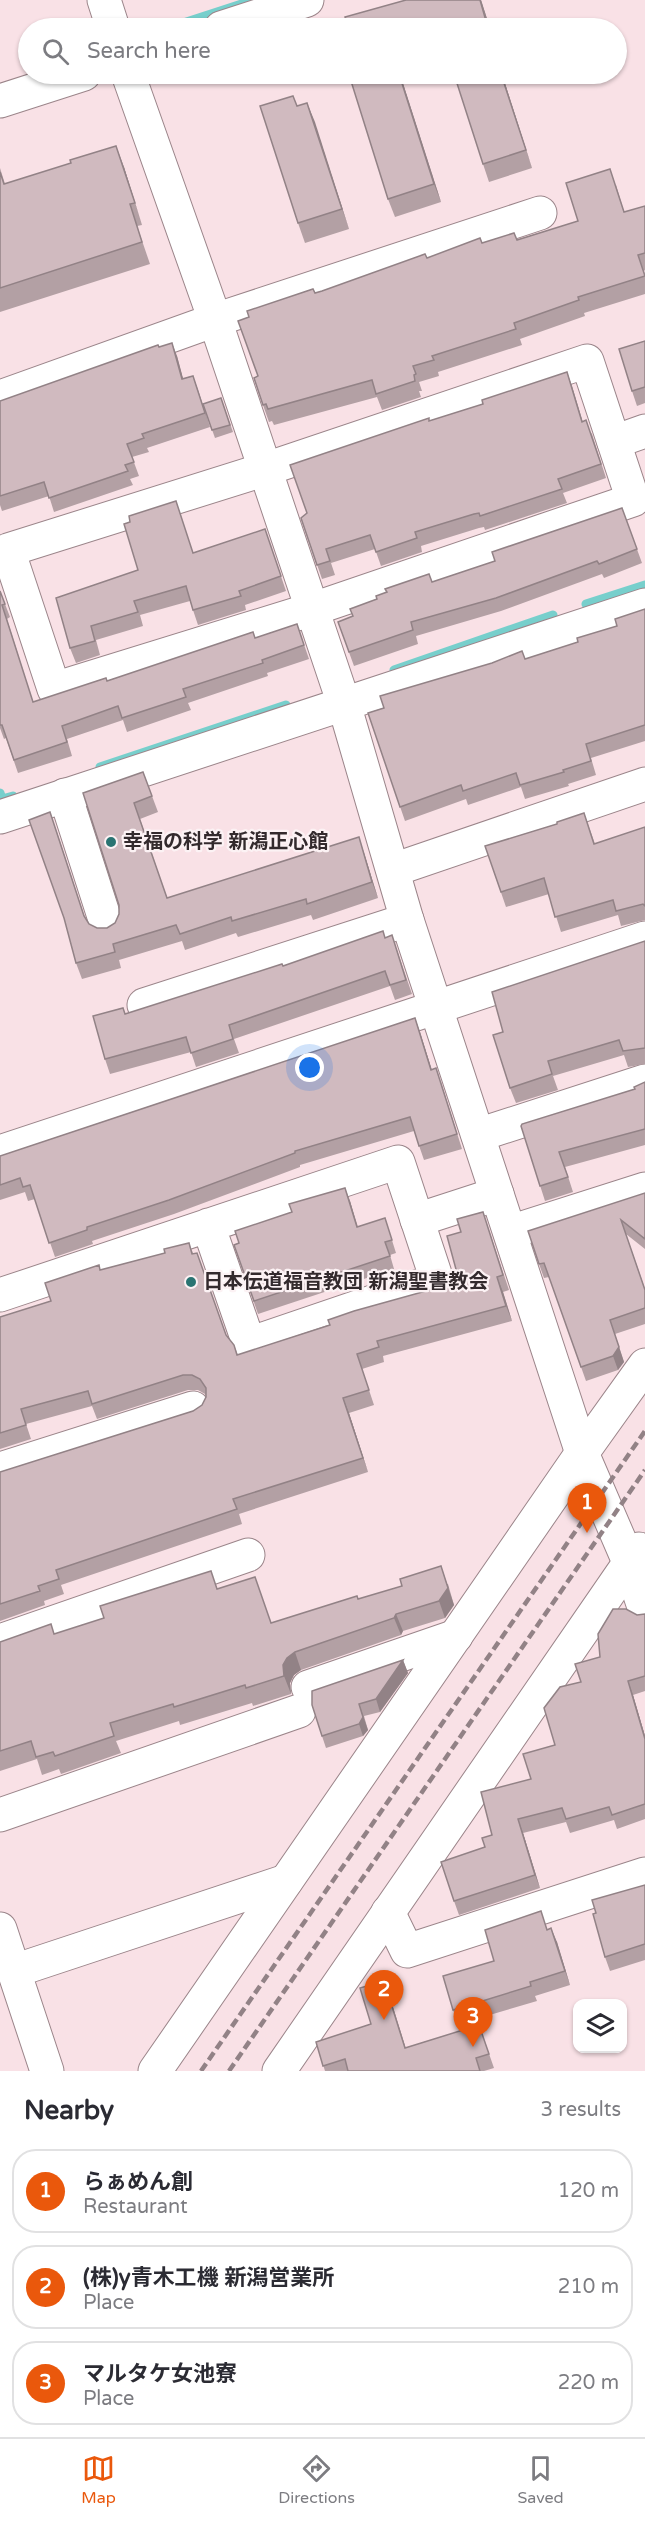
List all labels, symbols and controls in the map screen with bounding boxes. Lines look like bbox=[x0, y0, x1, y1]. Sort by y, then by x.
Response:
search box bbox=[18, 18, 627, 84]
icon: search bbox=[39, 35, 72, 68]
text: Search here bbox=[87, 38, 211, 64]
place label: 幸福の科学 新潟正心館 bbox=[123, 830, 328, 854]
marker: 幸福の科学 新潟正心館 bbox=[104, 835, 118, 849]
your location bbox=[295, 1053, 324, 1082]
place label: 日本伝道福音教団 新潟聖書教会 bbox=[203, 1270, 488, 1294]
marker: 日本伝道福音教団 新潟聖書教会 bbox=[184, 1275, 198, 1289]
pin: 1 bbox=[568, 1484, 606, 1533]
pin: 2 bbox=[364, 1970, 404, 2020]
pin: 3 bbox=[454, 1998, 492, 2047]
map controls bbox=[573, 1999, 627, 2053]
button: layers bbox=[573, 1999, 627, 2053]
text: Nearby bbox=[24, 2095, 114, 2126]
text: 3 results bbox=[541, 2098, 621, 2122]
text: らぁめん創 bbox=[83, 2169, 193, 2195]
text: 1 bbox=[39, 2179, 52, 2203]
text: 120 m bbox=[558, 2179, 619, 2203]
text: Restaurant bbox=[83, 2195, 188, 2219]
text: (株)y青木工機 新潟営業所 bbox=[83, 2265, 334, 2291]
text: 2 bbox=[39, 2275, 52, 2299]
text: 210 m bbox=[558, 2275, 619, 2299]
text: Place bbox=[83, 2291, 134, 2315]
text: マルタケ女池寮 bbox=[83, 2361, 237, 2387]
text: 3 bbox=[39, 2371, 52, 2395]
text: 220 m bbox=[558, 2371, 619, 2395]
text: Place bbox=[83, 2387, 134, 2411]
tab: Map bbox=[81, 2452, 116, 2508]
tab: Directions bbox=[278, 2452, 355, 2508]
tab: Saved bbox=[517, 2452, 564, 2508]

